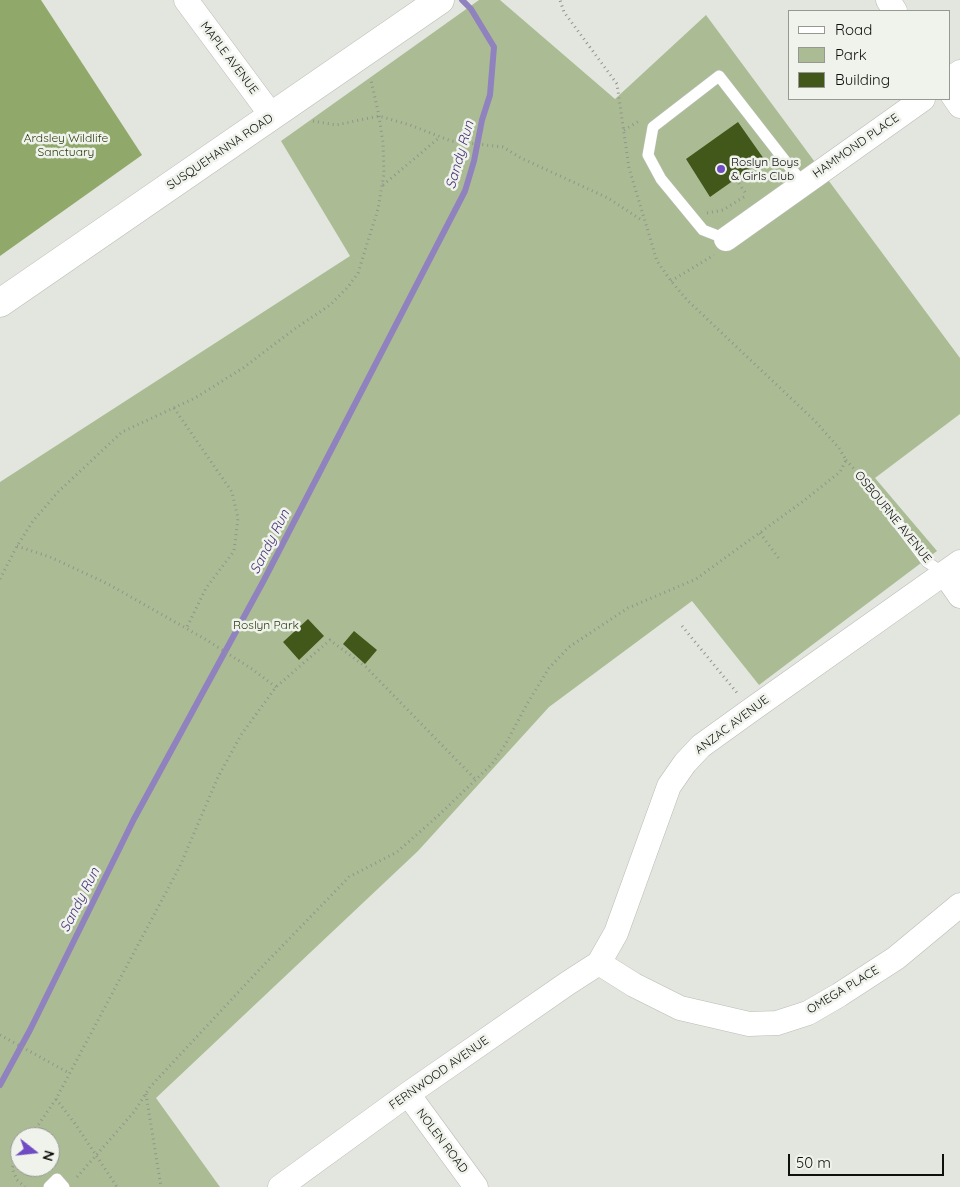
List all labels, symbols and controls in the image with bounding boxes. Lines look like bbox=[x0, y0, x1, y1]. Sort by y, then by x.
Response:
legend bbox=[788, 10, 950, 100]
street label: MAPLE AVENUE bbox=[197, 19, 261, 97]
text: Road bbox=[835, 20, 872, 39]
text: Park bbox=[835, 45, 867, 64]
text: Building bbox=[835, 70, 890, 89]
street label: SUSQUEHANNA ROAD bbox=[164, 111, 276, 193]
street label: HAMMOND PLACE bbox=[810, 111, 902, 181]
water label: Sandy Run bbox=[442, 119, 478, 191]
park label: Ardsley Wildlife Sanctuary bbox=[24, 131, 108, 159]
place label: Roslyn Boys & Girls Club bbox=[731, 155, 799, 183]
marker: Roslyn Boys & Girls Club bbox=[715, 163, 727, 175]
street label: OSBOURNE AVENUE bbox=[852, 468, 934, 566]
water label: Sandy Run bbox=[247, 507, 293, 577]
park label: Roslyn Park bbox=[233, 618, 299, 632]
street label: ANZAC AVENUE bbox=[692, 693, 772, 757]
water label: Sandy Run bbox=[57, 865, 103, 935]
street label: OMEGA PLACE bbox=[804, 963, 882, 1017]
street label: FERNWOOD AVENUE bbox=[387, 1033, 491, 1113]
street label: NOLEN ROAD bbox=[413, 1106, 471, 1176]
north arrow bbox=[10, 1127, 60, 1177]
scale bar bbox=[790, 1144, 946, 1176]
text: N bbox=[38, 1148, 59, 1163]
text: 50 m bbox=[796, 1153, 831, 1172]

